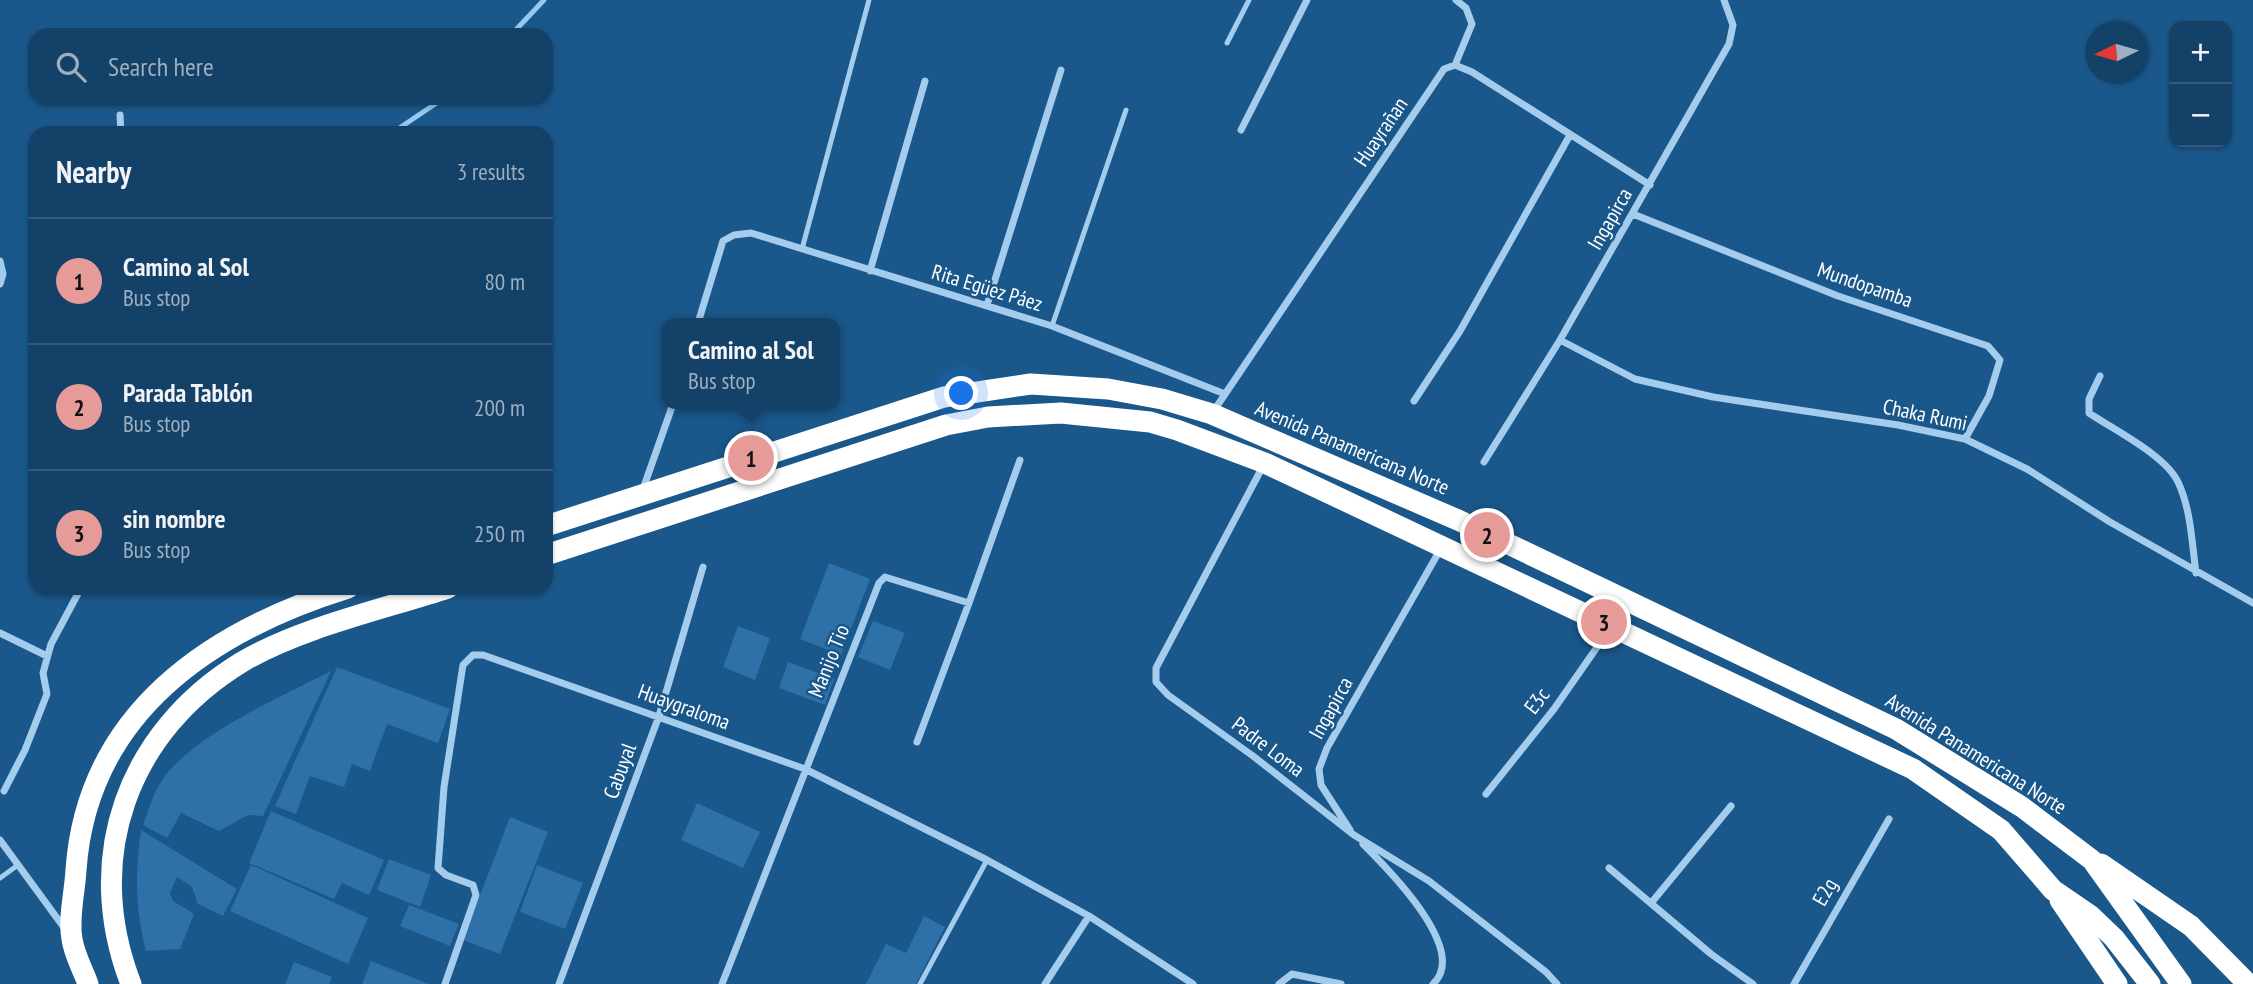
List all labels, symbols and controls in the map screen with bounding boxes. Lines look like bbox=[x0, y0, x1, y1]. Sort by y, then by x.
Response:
north arrow bbox=[2085, 21, 2148, 84]
map controls bbox=[2169, 21, 2232, 147]
button: + bbox=[2169, 21, 2232, 84]
search box bbox=[28, 28, 553, 105]
icon: search bbox=[52, 48, 90, 86]
text: Search here bbox=[108, 50, 214, 83]
button: − bbox=[2169, 84, 2232, 147]
street label: Huayrañan bbox=[1348, 92, 1413, 171]
text: Nearby bbox=[56, 152, 131, 191]
text: 3 results bbox=[457, 157, 525, 186]
street label: Ingapirca bbox=[1581, 183, 1638, 254]
text: Camino al Sol bbox=[123, 250, 249, 283]
street label: Mundopamba bbox=[1814, 256, 1916, 313]
street label: Rita Egüez Páez bbox=[928, 258, 1046, 317]
text: 1 bbox=[74, 267, 85, 296]
text: 80 m bbox=[484, 267, 525, 296]
text: Bus stop bbox=[123, 283, 190, 312]
popup bbox=[662, 318, 840, 409]
text: Camino al Sol bbox=[688, 333, 814, 366]
text: Bus stop bbox=[688, 366, 755, 395]
text: Parada Tablón bbox=[123, 376, 253, 409]
your location bbox=[944, 376, 978, 410]
street label: Chaka Rumi bbox=[1880, 392, 1970, 437]
text: 2 bbox=[74, 393, 85, 422]
text: 200 m bbox=[474, 393, 525, 422]
street label: Avenida Panamericana Norte bbox=[1251, 394, 1453, 501]
text: Bus stop bbox=[123, 409, 190, 438]
pin: 1 bbox=[728, 432, 774, 484]
text: sin nombre bbox=[123, 502, 226, 535]
pin: 2 bbox=[1464, 509, 1510, 561]
text: 3 bbox=[74, 519, 85, 548]
text: 250 m bbox=[474, 519, 525, 548]
text: Bus stop bbox=[123, 535, 190, 564]
pin: 3 bbox=[1581, 596, 1627, 648]
street label: Manijo Tio bbox=[802, 620, 855, 701]
street label: Ingapirca bbox=[1303, 672, 1359, 744]
street label: Huaygraloma bbox=[634, 677, 734, 736]
street label: E3c bbox=[1518, 682, 1556, 719]
street label: Avenida Panamericana Norte bbox=[1881, 687, 2072, 820]
street label: Padre Loma bbox=[1227, 710, 1310, 783]
street label: Cabuyal bbox=[597, 739, 642, 802]
street label: E2g bbox=[1806, 873, 1843, 910]

